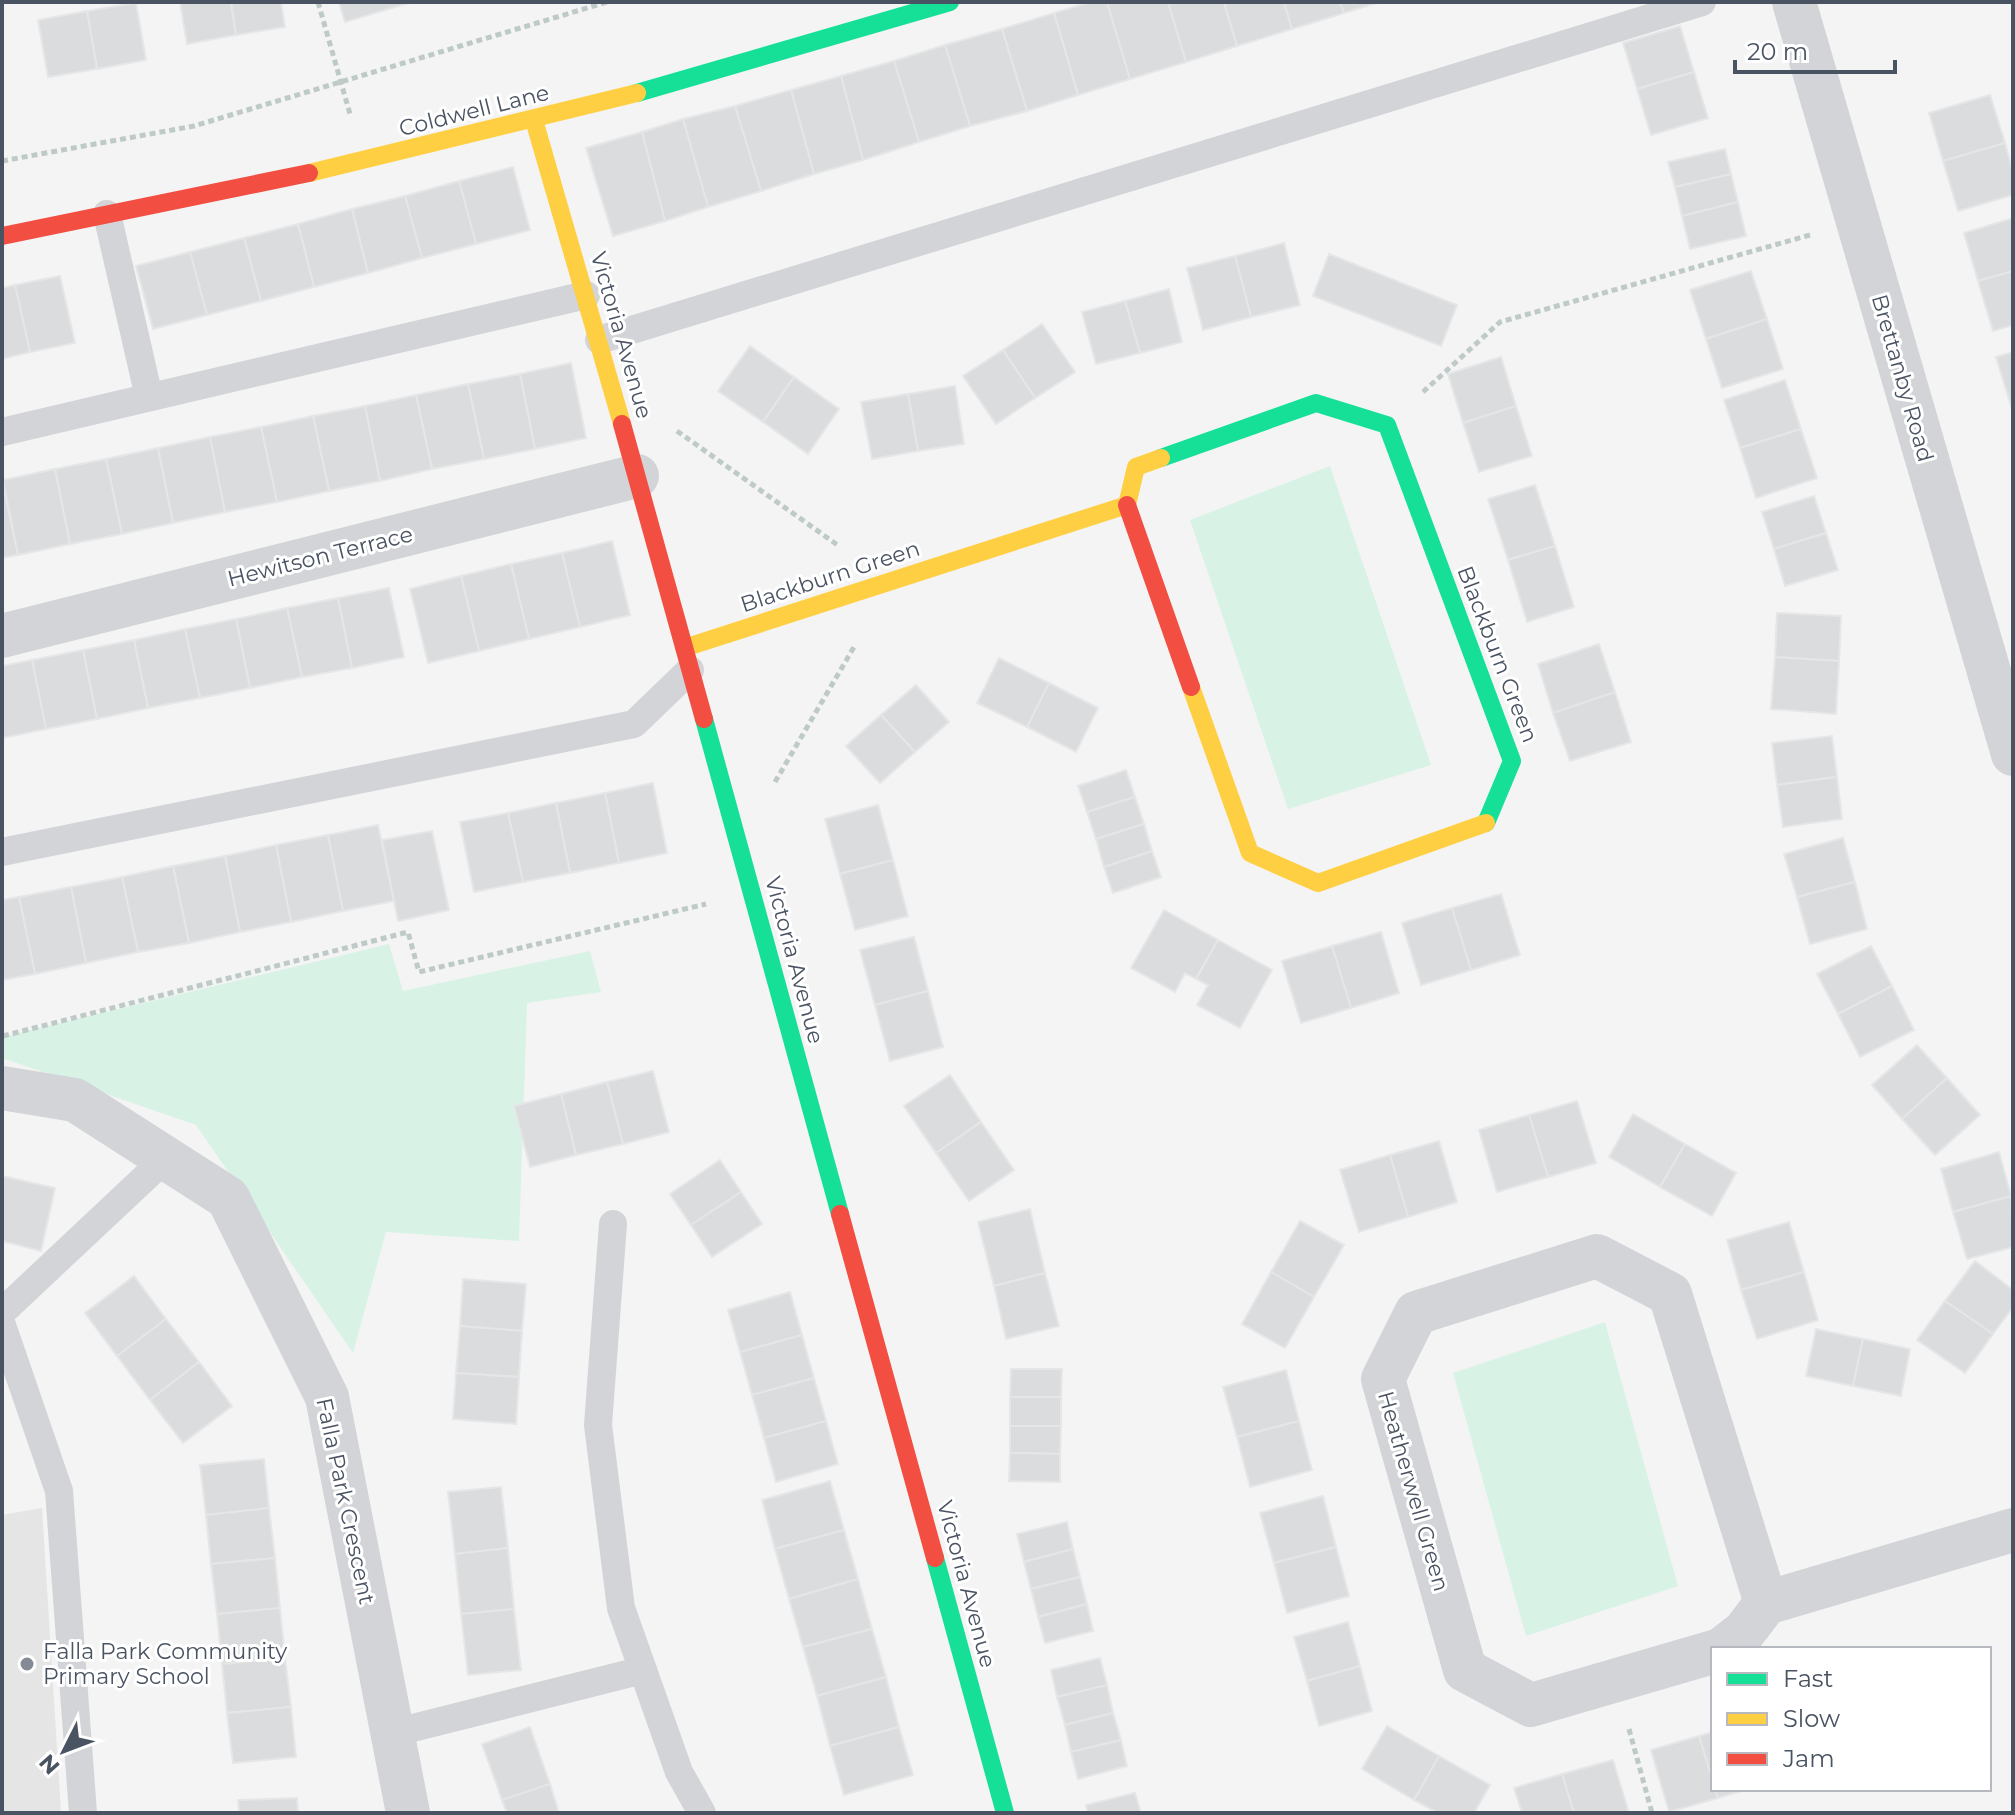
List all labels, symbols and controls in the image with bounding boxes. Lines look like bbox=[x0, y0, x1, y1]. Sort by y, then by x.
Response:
scale bar bbox=[1735, 24, 1895, 74]
text: 20 m bbox=[1747, 37, 1808, 66]
street label: Coldwell Lane bbox=[396, 79, 552, 142]
street label: Victoria Avenue bbox=[585, 249, 658, 422]
street label: Brettanby Road bbox=[1866, 291, 1939, 465]
street label: Hewitson Terrace bbox=[225, 520, 416, 593]
street label: Blackburn Green bbox=[737, 535, 923, 618]
street label: Blackburn Green bbox=[1451, 562, 1544, 746]
street label: Victoria Avenue bbox=[759, 874, 830, 1047]
street label: Heatherwell Green bbox=[1372, 1388, 1455, 1594]
street label: Falla Park Crescent bbox=[310, 1395, 381, 1607]
street label: Victoria Avenue bbox=[931, 1498, 1002, 1671]
place label: Falla Park Community Primary School bbox=[43, 1638, 287, 1690]
legend bbox=[1711, 1647, 1991, 1791]
marker: Falla Park Community Primary School bbox=[18, 1655, 36, 1673]
text: Fast bbox=[1783, 1664, 1834, 1693]
text: Slow bbox=[1783, 1704, 1840, 1733]
north arrow bbox=[24, 1711, 104, 1791]
text: Jam bbox=[1782, 1744, 1835, 1773]
text: N bbox=[34, 1748, 65, 1780]

